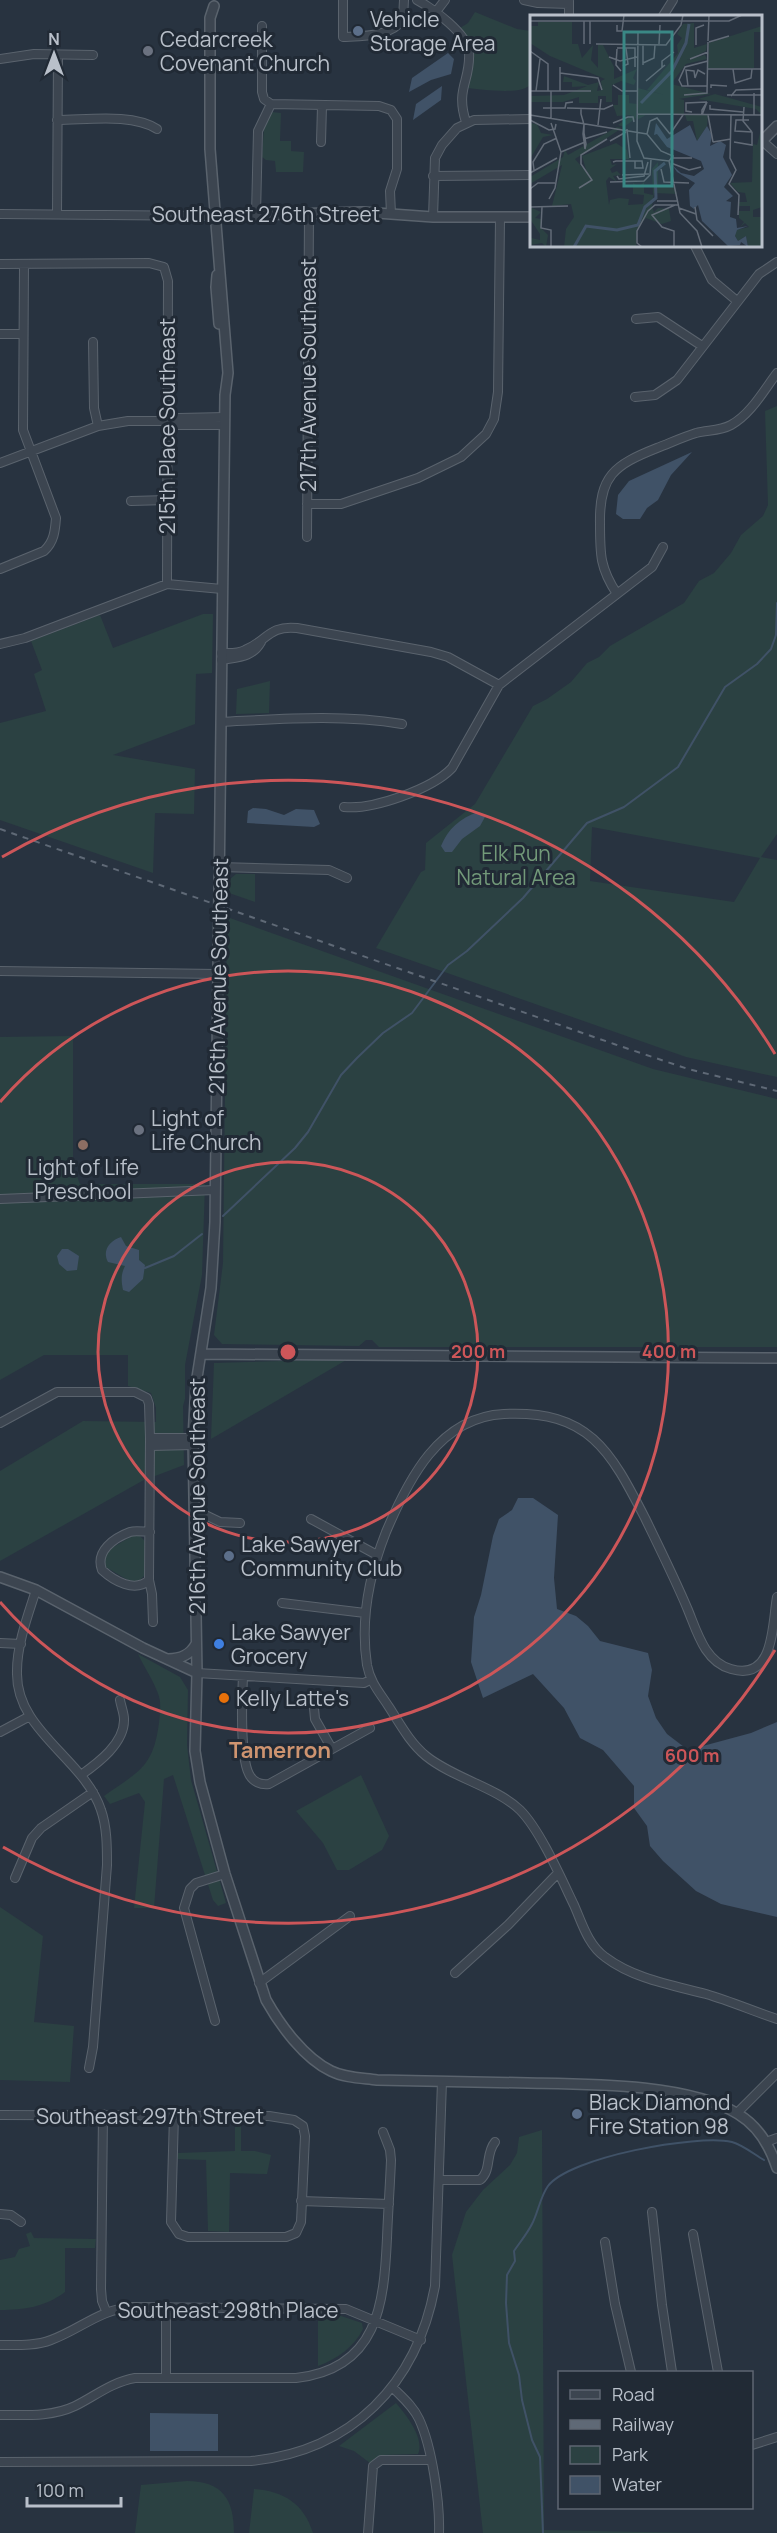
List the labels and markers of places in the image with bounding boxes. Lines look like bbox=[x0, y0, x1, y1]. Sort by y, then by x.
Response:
place label: Vehicle Storage Area bbox=[370, 5, 495, 57]
marker: Vehicle Storage Area bbox=[351, 24, 365, 38]
place label: Cedarcreek Covenant Church bbox=[160, 25, 330, 77]
marker: Cedarcreek Covenant Church bbox=[141, 44, 155, 58]
place label: Light of Life Church bbox=[151, 1104, 262, 1156]
marker: Light of Life Church bbox=[132, 1123, 146, 1137]
marker: Light of Life Preschool bbox=[76, 1138, 90, 1152]
place label: Light of Life Preschool bbox=[27, 1153, 139, 1205]
centre of rings bbox=[278, 1342, 298, 1362]
place label: Lake Sawyer Community Club bbox=[241, 1530, 402, 1582]
marker: Lake Sawyer Community Club bbox=[222, 1549, 236, 1563]
place label: Lake Sawyer Grocery bbox=[231, 1618, 351, 1670]
marker: Lake Sawyer Grocery bbox=[212, 1637, 226, 1651]
place label: Kelly Latte's bbox=[236, 1684, 349, 1712]
marker: Kelly Latte's bbox=[217, 1691, 231, 1705]
place label: Black Diamond Fire Station 98 bbox=[589, 2088, 730, 2140]
marker: Black Diamond Fire Station 98 bbox=[570, 2107, 584, 2121]

